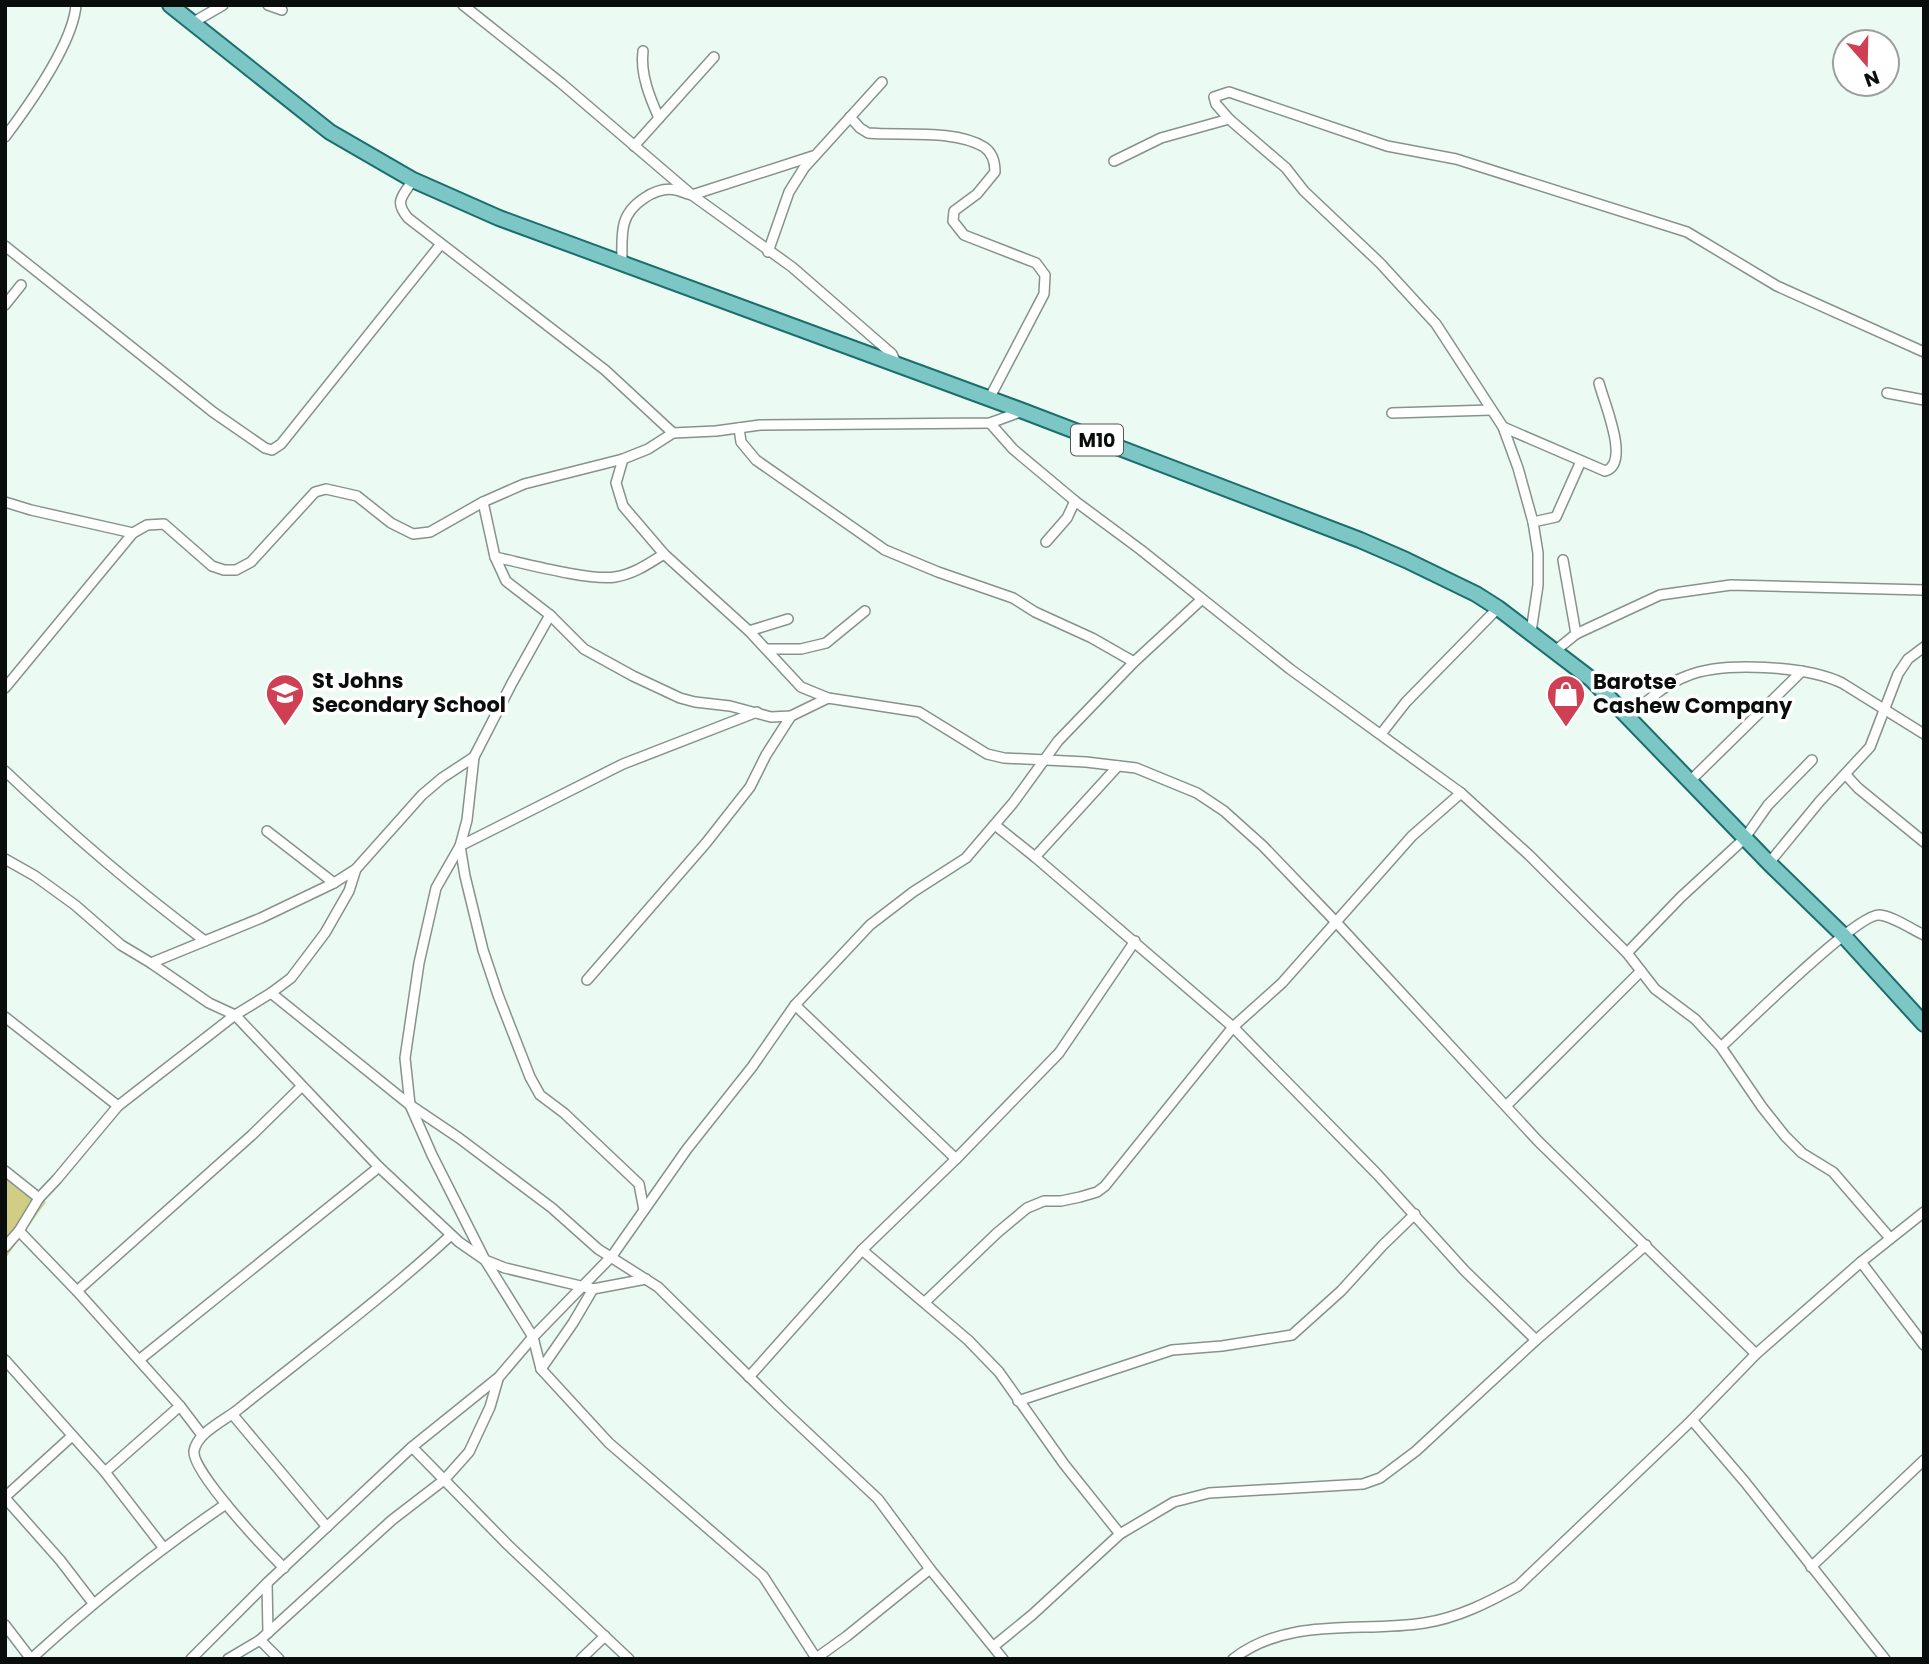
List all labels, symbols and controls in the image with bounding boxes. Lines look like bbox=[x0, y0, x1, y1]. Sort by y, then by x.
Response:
north arrow bbox=[1831, 28, 1901, 98]
text: N bbox=[1860, 63, 1883, 94]
road number: M10 bbox=[1071, 424, 1123, 456]
place label: St Johns Secondary School bbox=[312, 666, 506, 719]
place label: Barotse Cashew Company bbox=[1593, 667, 1793, 720]
school or university icon: St Johns Secondary School bbox=[264, 672, 306, 727]
shop icon: Barotse Cashew Company bbox=[1545, 673, 1587, 728]

